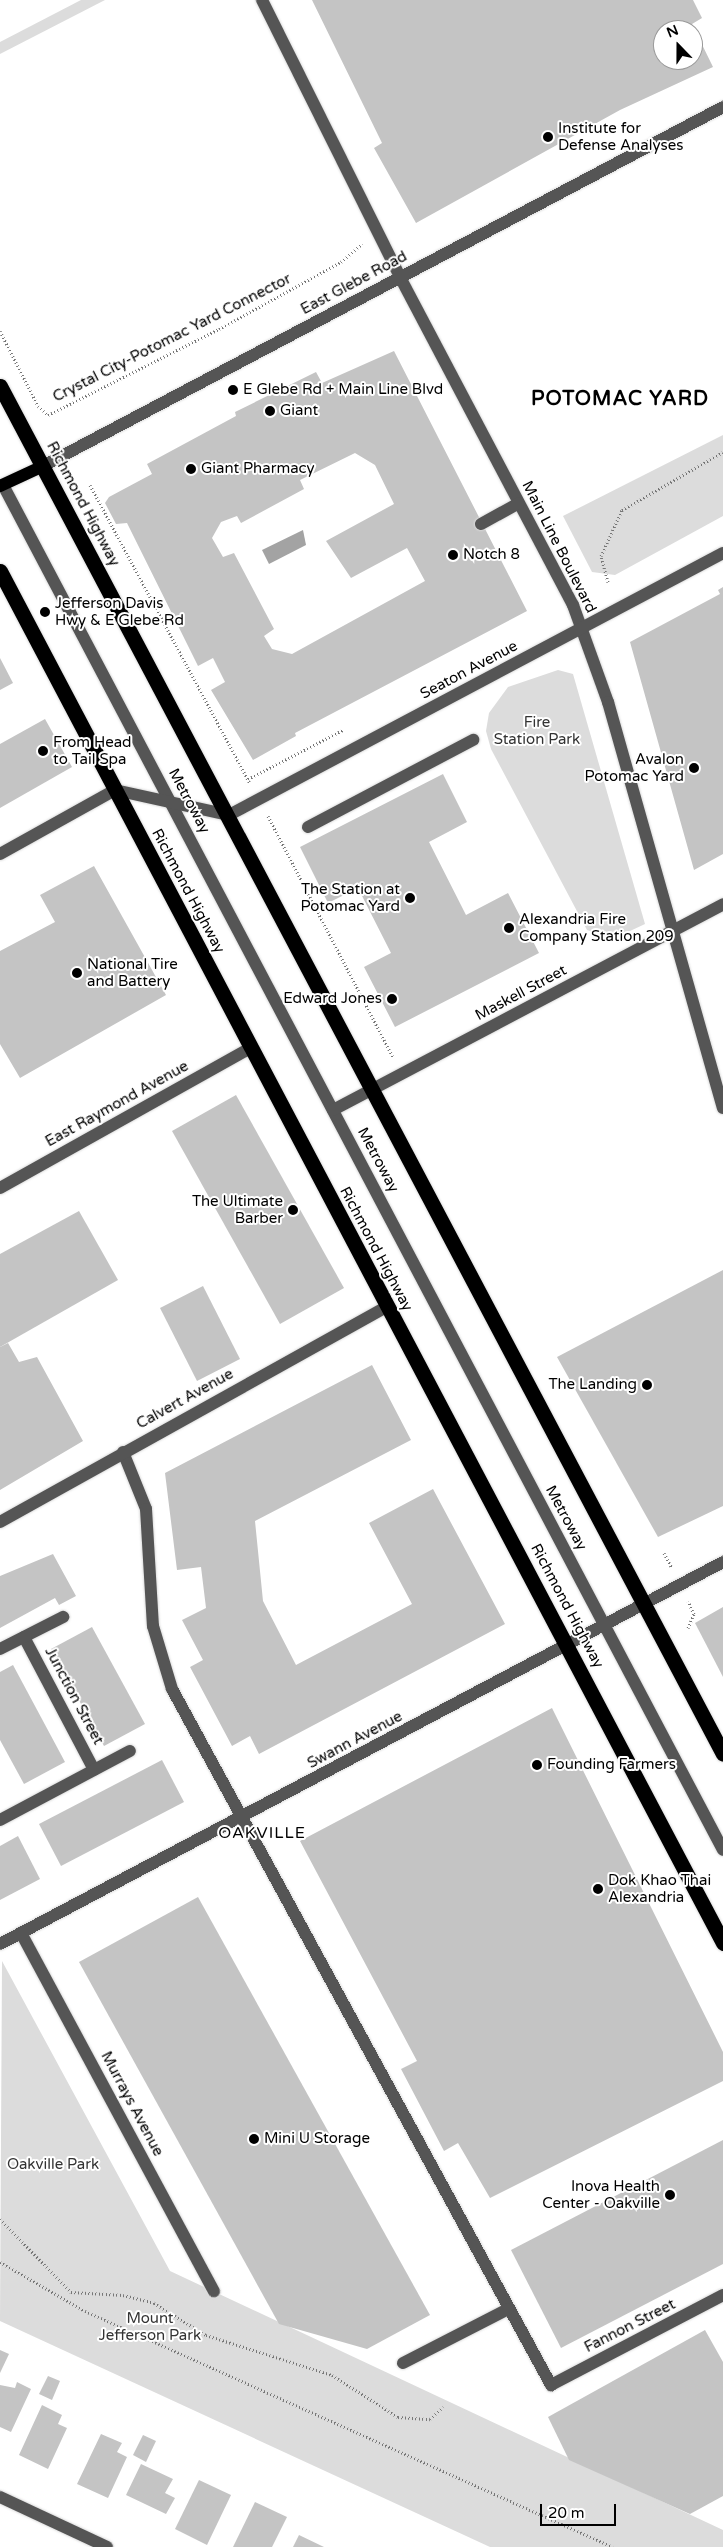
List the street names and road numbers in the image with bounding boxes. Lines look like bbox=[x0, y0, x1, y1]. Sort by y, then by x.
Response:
street label: East Glebe Road bbox=[298, 247, 410, 319]
street label: Crystal City-Potomac Yard Connector bbox=[50, 270, 294, 406]
street label: Richmond Highway bbox=[43, 439, 123, 569]
street label: Main Line Boulevard bbox=[518, 478, 600, 616]
street label: Seaton Avenue bbox=[417, 637, 521, 703]
street label: Metroway bbox=[164, 765, 214, 837]
street label: Richmond Highway bbox=[148, 826, 228, 956]
street label: Maskell Street bbox=[472, 961, 570, 1025]
street label: East Raymond Avenue bbox=[42, 1057, 192, 1151]
street label: Metroway bbox=[353, 1124, 403, 1196]
street label: Richmond Highway bbox=[336, 1184, 416, 1314]
street label: Calvert Avenue bbox=[133, 1365, 237, 1433]
street label: Metroway bbox=[541, 1482, 591, 1554]
street label: Richmond Highway bbox=[527, 1541, 607, 1671]
street label: Junction Street bbox=[41, 1644, 107, 1748]
street label: Swann Avenue bbox=[304, 1707, 406, 1773]
street label: Murrays Avenue bbox=[97, 2049, 167, 2159]
street label: Fannon Street bbox=[581, 2295, 679, 2357]

